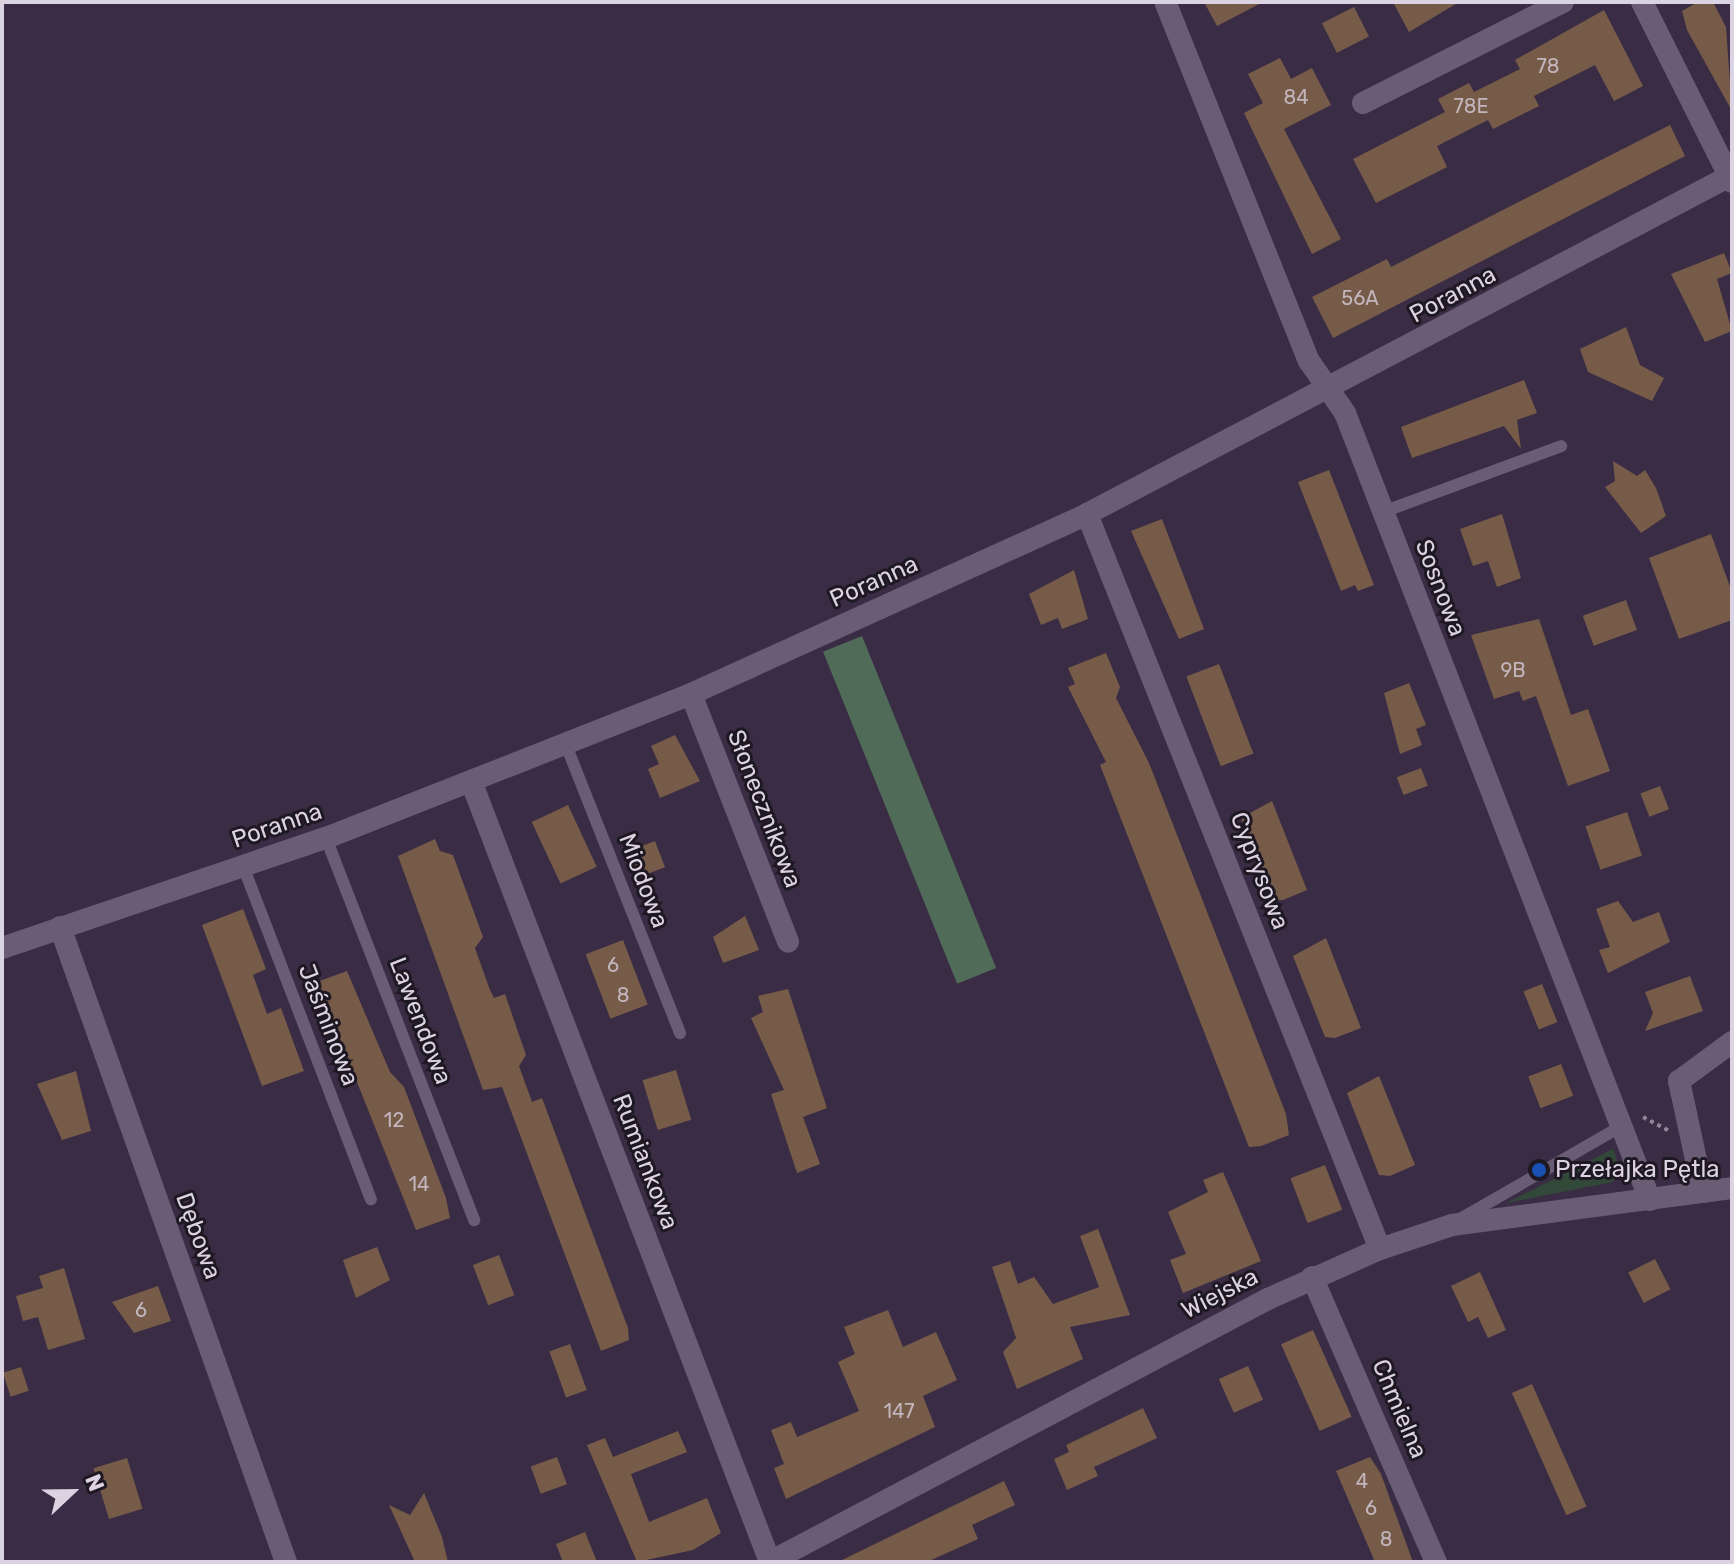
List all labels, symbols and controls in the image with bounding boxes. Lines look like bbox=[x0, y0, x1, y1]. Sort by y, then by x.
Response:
house number: 78 bbox=[1537, 54, 1559, 78]
house number: 84 bbox=[1283, 85, 1309, 109]
house number: 78E bbox=[1453, 94, 1489, 118]
street label: Poranna bbox=[1405, 260, 1501, 330]
house number: 56A bbox=[1341, 286, 1379, 310]
street label: Sosnowa bbox=[1408, 536, 1472, 640]
street label: Poranna bbox=[825, 550, 923, 614]
house number: 9B bbox=[1500, 658, 1526, 682]
street label: Słonecznikowa bbox=[721, 726, 807, 892]
street label: Poranna bbox=[228, 797, 326, 855]
street label: Cyprysowa bbox=[1223, 808, 1295, 934]
street label: Miodowa bbox=[612, 830, 674, 932]
house number: 6 bbox=[607, 953, 619, 977]
street label: Lawendowa bbox=[383, 954, 457, 1088]
street label: Jaśminowa bbox=[292, 960, 364, 1090]
house number: 8 bbox=[617, 983, 629, 1007]
street label: Rumiankowa bbox=[606, 1090, 684, 1234]
house number: 12 bbox=[384, 1108, 404, 1132]
place label: Przełajka Pętla bbox=[1555, 1156, 1720, 1184]
marker: Przełajka Pętla bbox=[1530, 1161, 1548, 1179]
house number: 14 bbox=[409, 1172, 429, 1196]
street label: Dębowa bbox=[169, 1189, 227, 1283]
street label: Wiejska bbox=[1177, 1263, 1263, 1325]
house number: 6 bbox=[135, 1298, 147, 1322]
street label: Chmielna bbox=[1365, 1355, 1433, 1463]
house number: 147 bbox=[884, 1399, 914, 1423]
north arrow bbox=[32, 1452, 112, 1532]
house number: 4 bbox=[1356, 1469, 1368, 1493]
text: N bbox=[79, 1470, 110, 1495]
house number: 6 bbox=[1365, 1496, 1377, 1520]
house number: 8 bbox=[1380, 1527, 1392, 1551]

